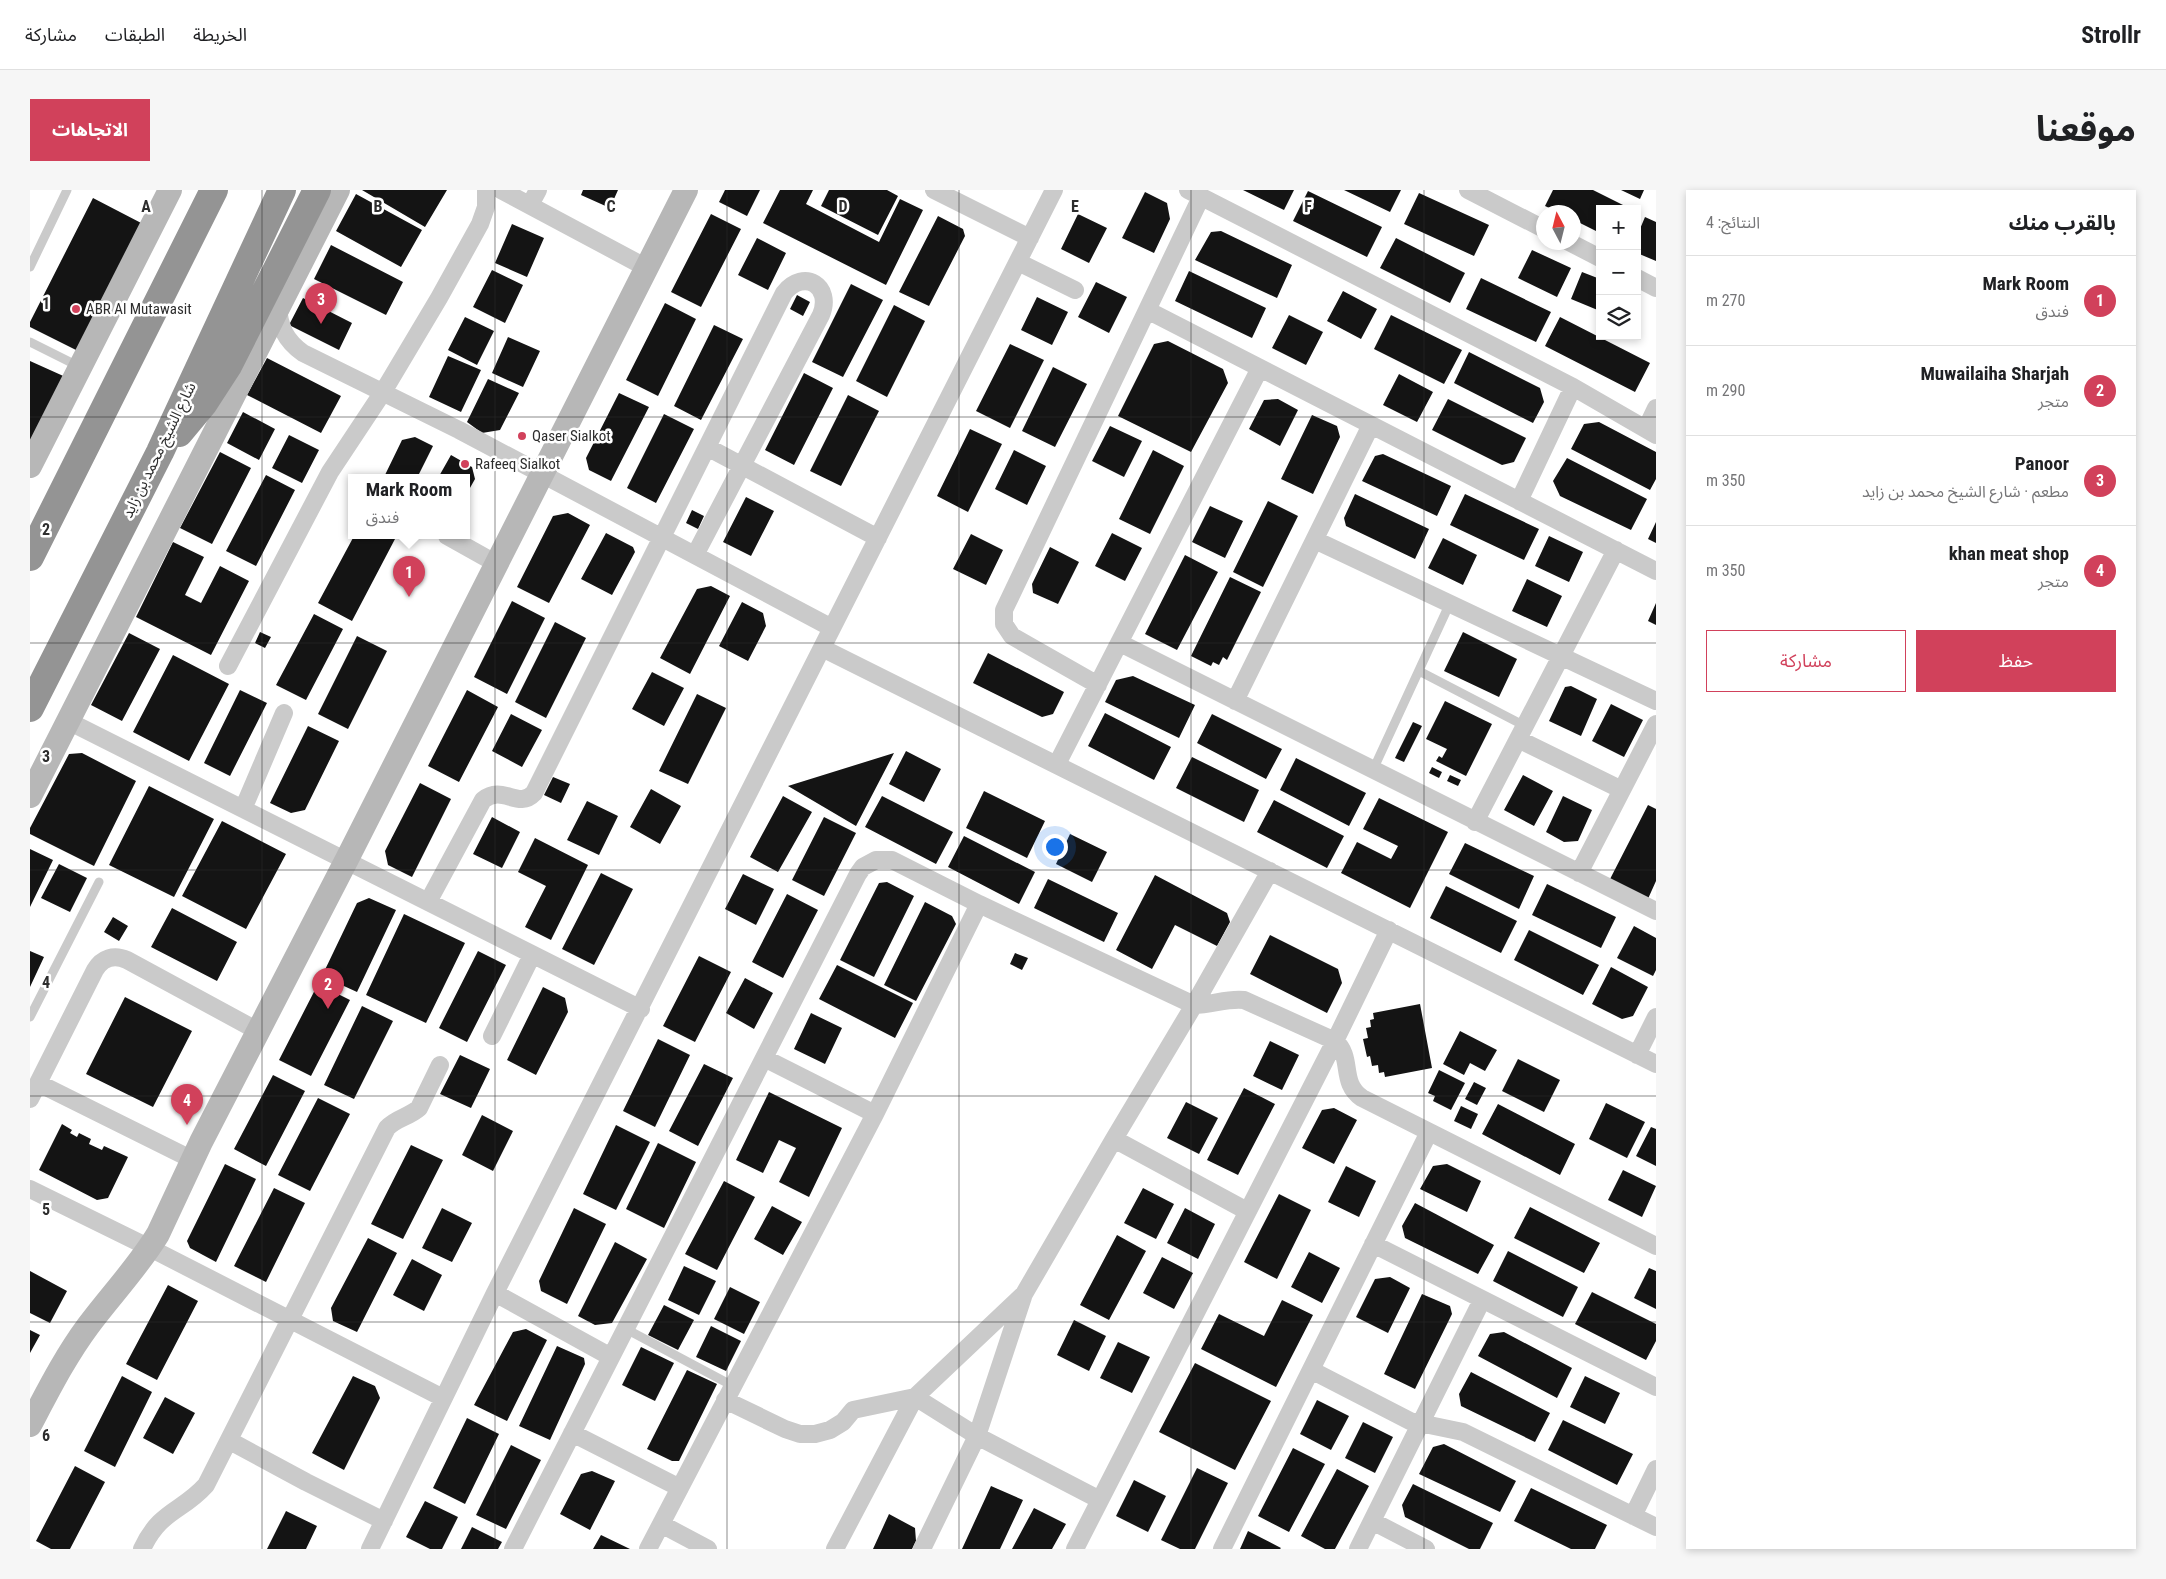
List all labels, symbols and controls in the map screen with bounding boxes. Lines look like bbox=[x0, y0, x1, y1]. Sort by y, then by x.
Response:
text: Strollr bbox=[2081, 21, 2141, 49]
text: مشاركة bbox=[25, 24, 77, 45]
text: الطبقات bbox=[105, 24, 165, 45]
text: الخريطة bbox=[193, 24, 247, 45]
button: الاتجاهات bbox=[30, 99, 150, 161]
text: موقعنا bbox=[2036, 109, 2136, 150]
text: A bbox=[141, 197, 151, 216]
text: B bbox=[374, 197, 383, 216]
text: C bbox=[606, 197, 616, 216]
text: D bbox=[838, 197, 848, 216]
text: E bbox=[1071, 197, 1079, 216]
text: F bbox=[1304, 197, 1312, 216]
north arrow bbox=[1536, 205, 1581, 250]
map controls bbox=[1596, 205, 1641, 340]
button: + bbox=[1596, 205, 1641, 250]
text: بالقرب منك bbox=[2009, 211, 2116, 235]
text: النتائج: 4 bbox=[1706, 213, 1760, 232]
button: − bbox=[1596, 250, 1641, 295]
text: Mark Room bbox=[1982, 272, 2069, 295]
pin: 3 bbox=[305, 283, 337, 324]
text: 270 m bbox=[1706, 291, 1745, 310]
text: 1 bbox=[2096, 291, 2104, 310]
text: 1 bbox=[42, 294, 50, 313]
button: layers bbox=[1596, 295, 1641, 340]
place label: ABR Al Mutawasit bbox=[86, 300, 192, 318]
text: فندق bbox=[2035, 302, 2069, 321]
marker: ABR Al Mutawasit bbox=[70, 303, 82, 315]
text: Muwailaiha Sharjah bbox=[1920, 362, 2069, 385]
street label: شارع الشيخ محمد بن زايد bbox=[118, 379, 202, 522]
text: 290 m bbox=[1706, 381, 1745, 400]
text: 2 bbox=[2096, 381, 2104, 400]
text: متجر bbox=[2038, 392, 2069, 411]
place label: Qaser Sialkot bbox=[532, 427, 611, 445]
marker: Qaser Sialkot bbox=[516, 430, 528, 442]
text: Panoor bbox=[2015, 452, 2069, 475]
place label: Rafeeq Sialkot bbox=[475, 455, 560, 473]
marker: Rafeeq Sialkot bbox=[459, 458, 471, 470]
text: 350 m bbox=[1706, 471, 1745, 490]
text: 3 bbox=[2096, 471, 2104, 490]
popup bbox=[348, 474, 470, 539]
text: Mark Room bbox=[366, 478, 452, 501]
text: مطعم · شارع الشيخ محمد بن زايد bbox=[1862, 482, 2069, 501]
text: فندق bbox=[366, 508, 399, 527]
text: 2 bbox=[42, 520, 50, 539]
text: khan meat shop bbox=[1949, 542, 2069, 565]
pin: 1 bbox=[393, 556, 425, 597]
text: 350 m bbox=[1706, 561, 1745, 580]
text: 4 bbox=[2096, 561, 2104, 580]
text: متجر bbox=[2038, 572, 2069, 591]
button: مشاركة bbox=[1706, 630, 1906, 692]
button: حفظ bbox=[1916, 630, 2116, 692]
text: 3 bbox=[42, 747, 50, 766]
your location bbox=[1042, 834, 1068, 860]
pin: 2 bbox=[312, 968, 344, 1009]
text: 4 bbox=[42, 973, 50, 992]
pin: 4 bbox=[171, 1084, 203, 1125]
text: 5 bbox=[42, 1200, 50, 1219]
text: 6 bbox=[42, 1426, 50, 1445]

